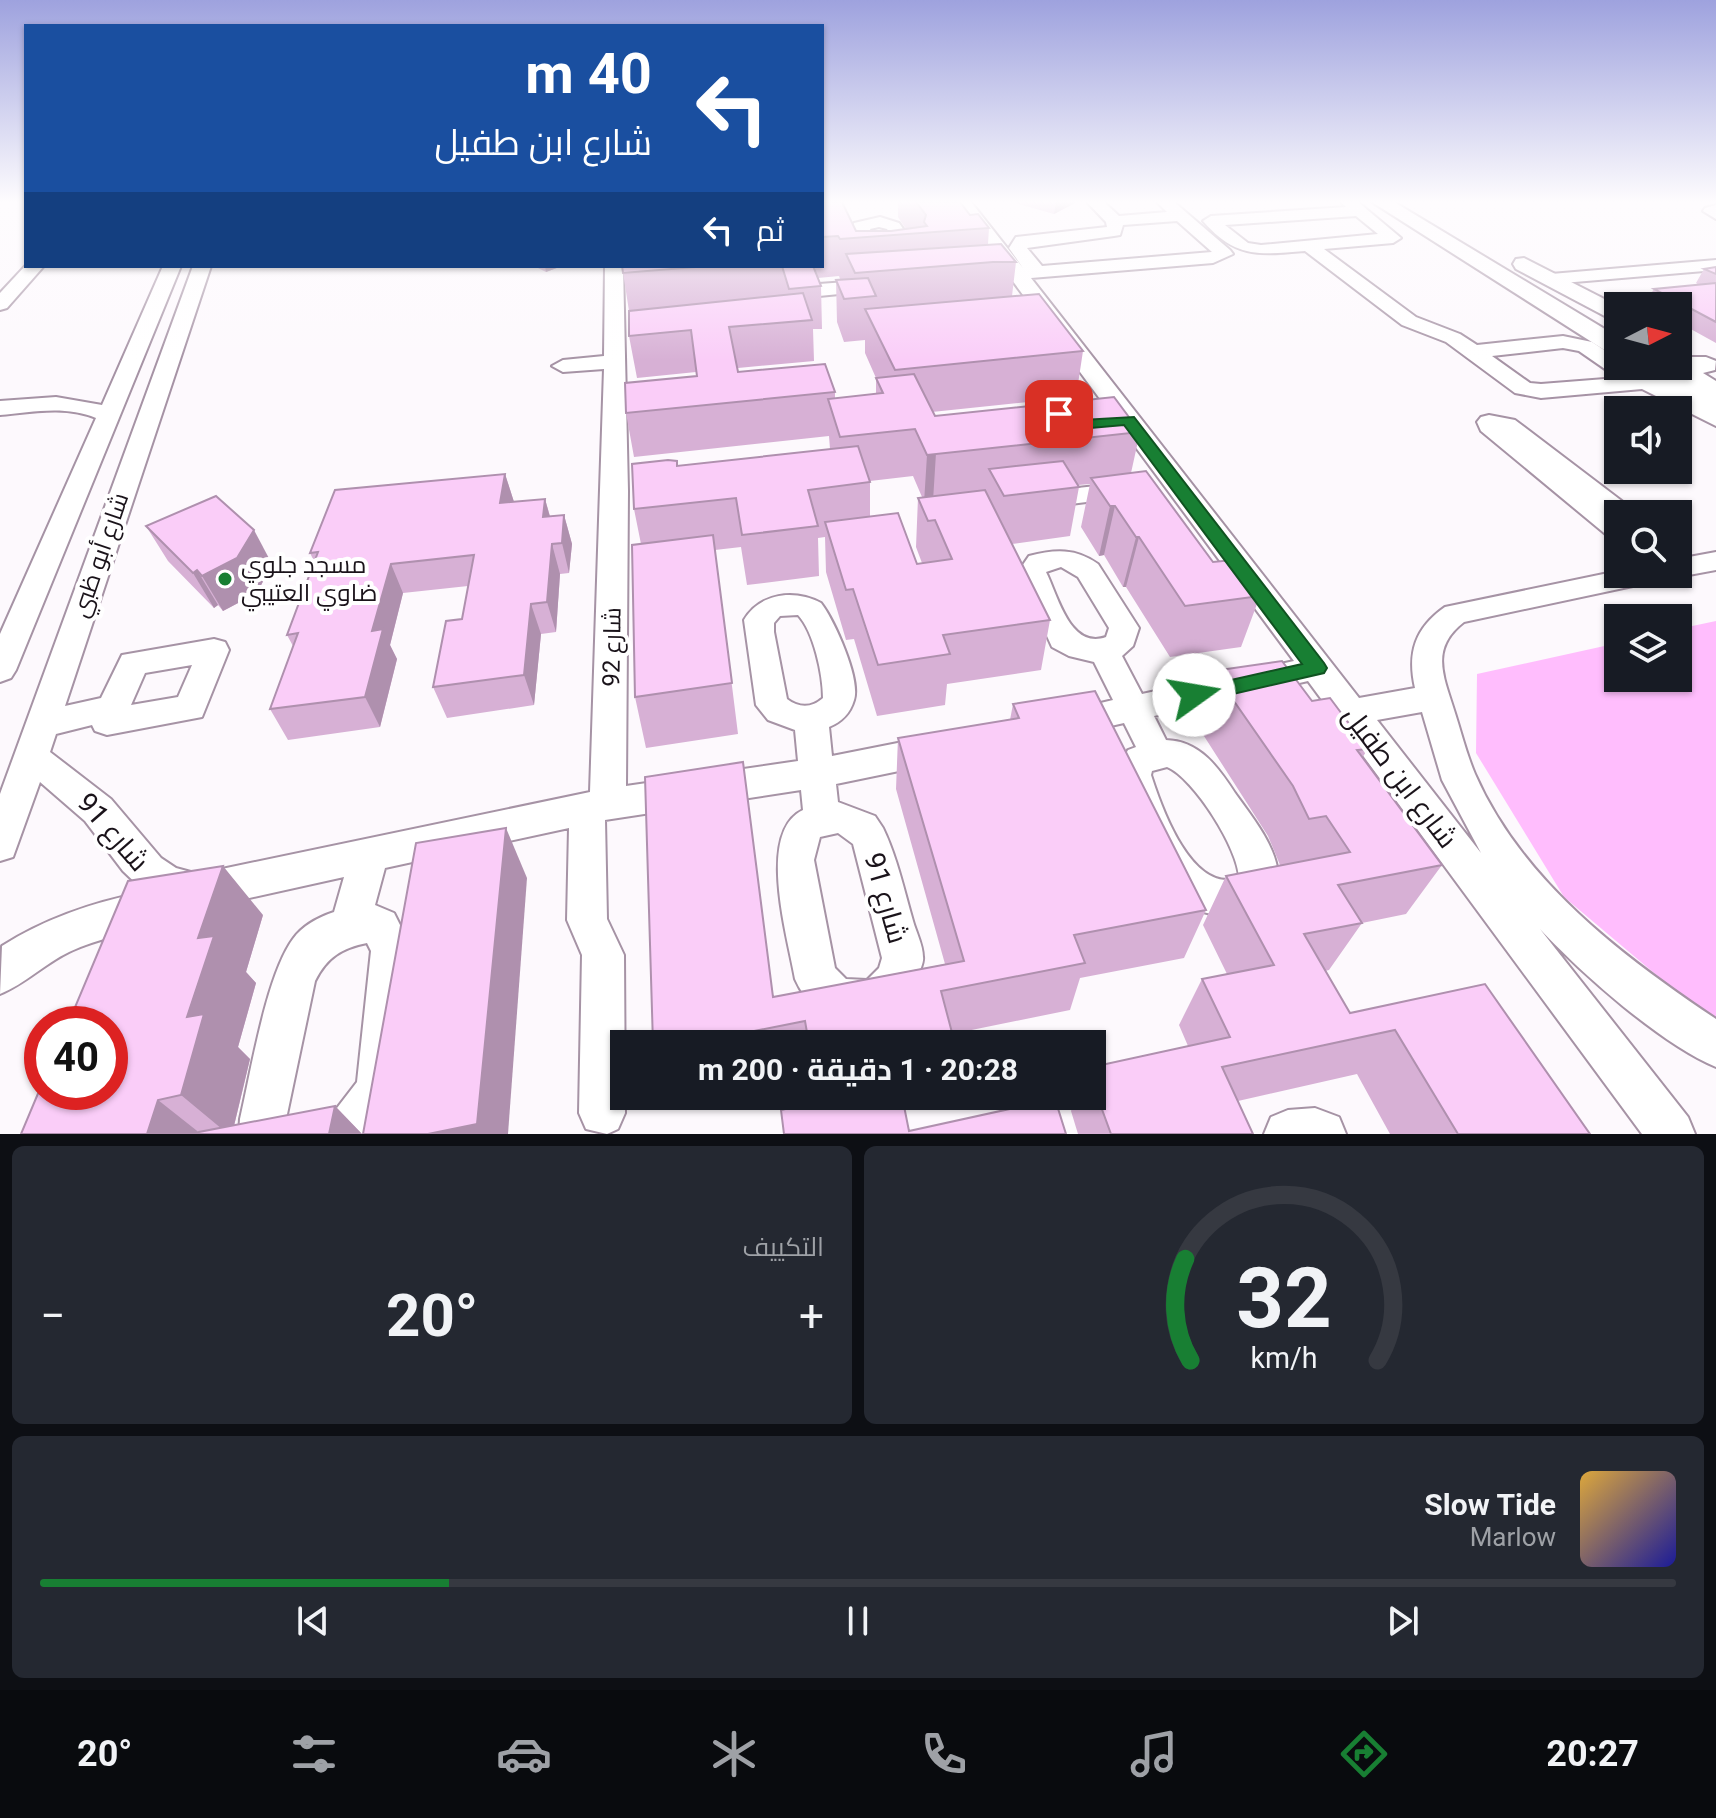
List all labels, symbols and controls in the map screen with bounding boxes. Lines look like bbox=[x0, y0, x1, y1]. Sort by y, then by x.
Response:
text: 40 m bbox=[525, 41, 652, 107]
icon: left bbox=[680, 56, 784, 160]
text: شارع ابن طفيل bbox=[434, 122, 652, 164]
icon: left bbox=[696, 208, 740, 252]
text: ثم bbox=[756, 213, 784, 248]
north arrow bbox=[1604, 292, 1692, 380]
map controls bbox=[1604, 292, 1692, 692]
pin bbox=[1025, 380, 1093, 448]
icon: arrive bbox=[1037, 392, 1081, 436]
button: sound bbox=[1604, 396, 1692, 484]
street label: شارع أبو ظبي bbox=[64, 489, 139, 622]
button: search bbox=[1604, 500, 1692, 588]
place label: مسجد جلوي ضاوي العتيبي bbox=[241, 551, 377, 612]
marker: مسجد جلوي ضاوي العتيبي bbox=[216, 570, 234, 588]
button: layers bbox=[1604, 604, 1692, 692]
street label: شارع 92 bbox=[597, 607, 629, 687]
position arrow bbox=[1152, 653, 1236, 737]
street label: شارع ابن طفيل bbox=[1334, 699, 1464, 856]
street label: شارع 91 bbox=[69, 786, 156, 879]
street label: شارع 91 bbox=[855, 849, 915, 948]
speed limit sign: 40 bbox=[24, 1006, 128, 1110]
text: 20:28 · 1 دقيقة · 200 m bbox=[698, 1052, 1018, 1087]
text: التكييف bbox=[742, 1232, 824, 1262]
text: 32 bbox=[1236, 1250, 1332, 1347]
text: 20° bbox=[386, 1280, 478, 1351]
text: − bbox=[40, 1290, 65, 1342]
text: + bbox=[799, 1290, 824, 1342]
text: km/h bbox=[1250, 1341, 1318, 1375]
text: Slow Tide bbox=[1424, 1487, 1556, 1522]
text: Marlow bbox=[1470, 1522, 1556, 1552]
icon: previous bbox=[291, 1599, 335, 1643]
icon: pause bbox=[836, 1599, 880, 1643]
icon: next bbox=[1381, 1599, 1425, 1643]
icon: filters bbox=[286, 1726, 342, 1782]
icon: car bbox=[496, 1726, 552, 1782]
icon: climate bbox=[706, 1726, 762, 1782]
icon: phone bbox=[916, 1726, 972, 1782]
icon: music bbox=[1126, 1726, 1182, 1782]
icon: directions bbox=[1336, 1726, 1392, 1782]
text: 20° bbox=[77, 1733, 132, 1775]
text: 20:27 bbox=[1546, 1733, 1639, 1775]

